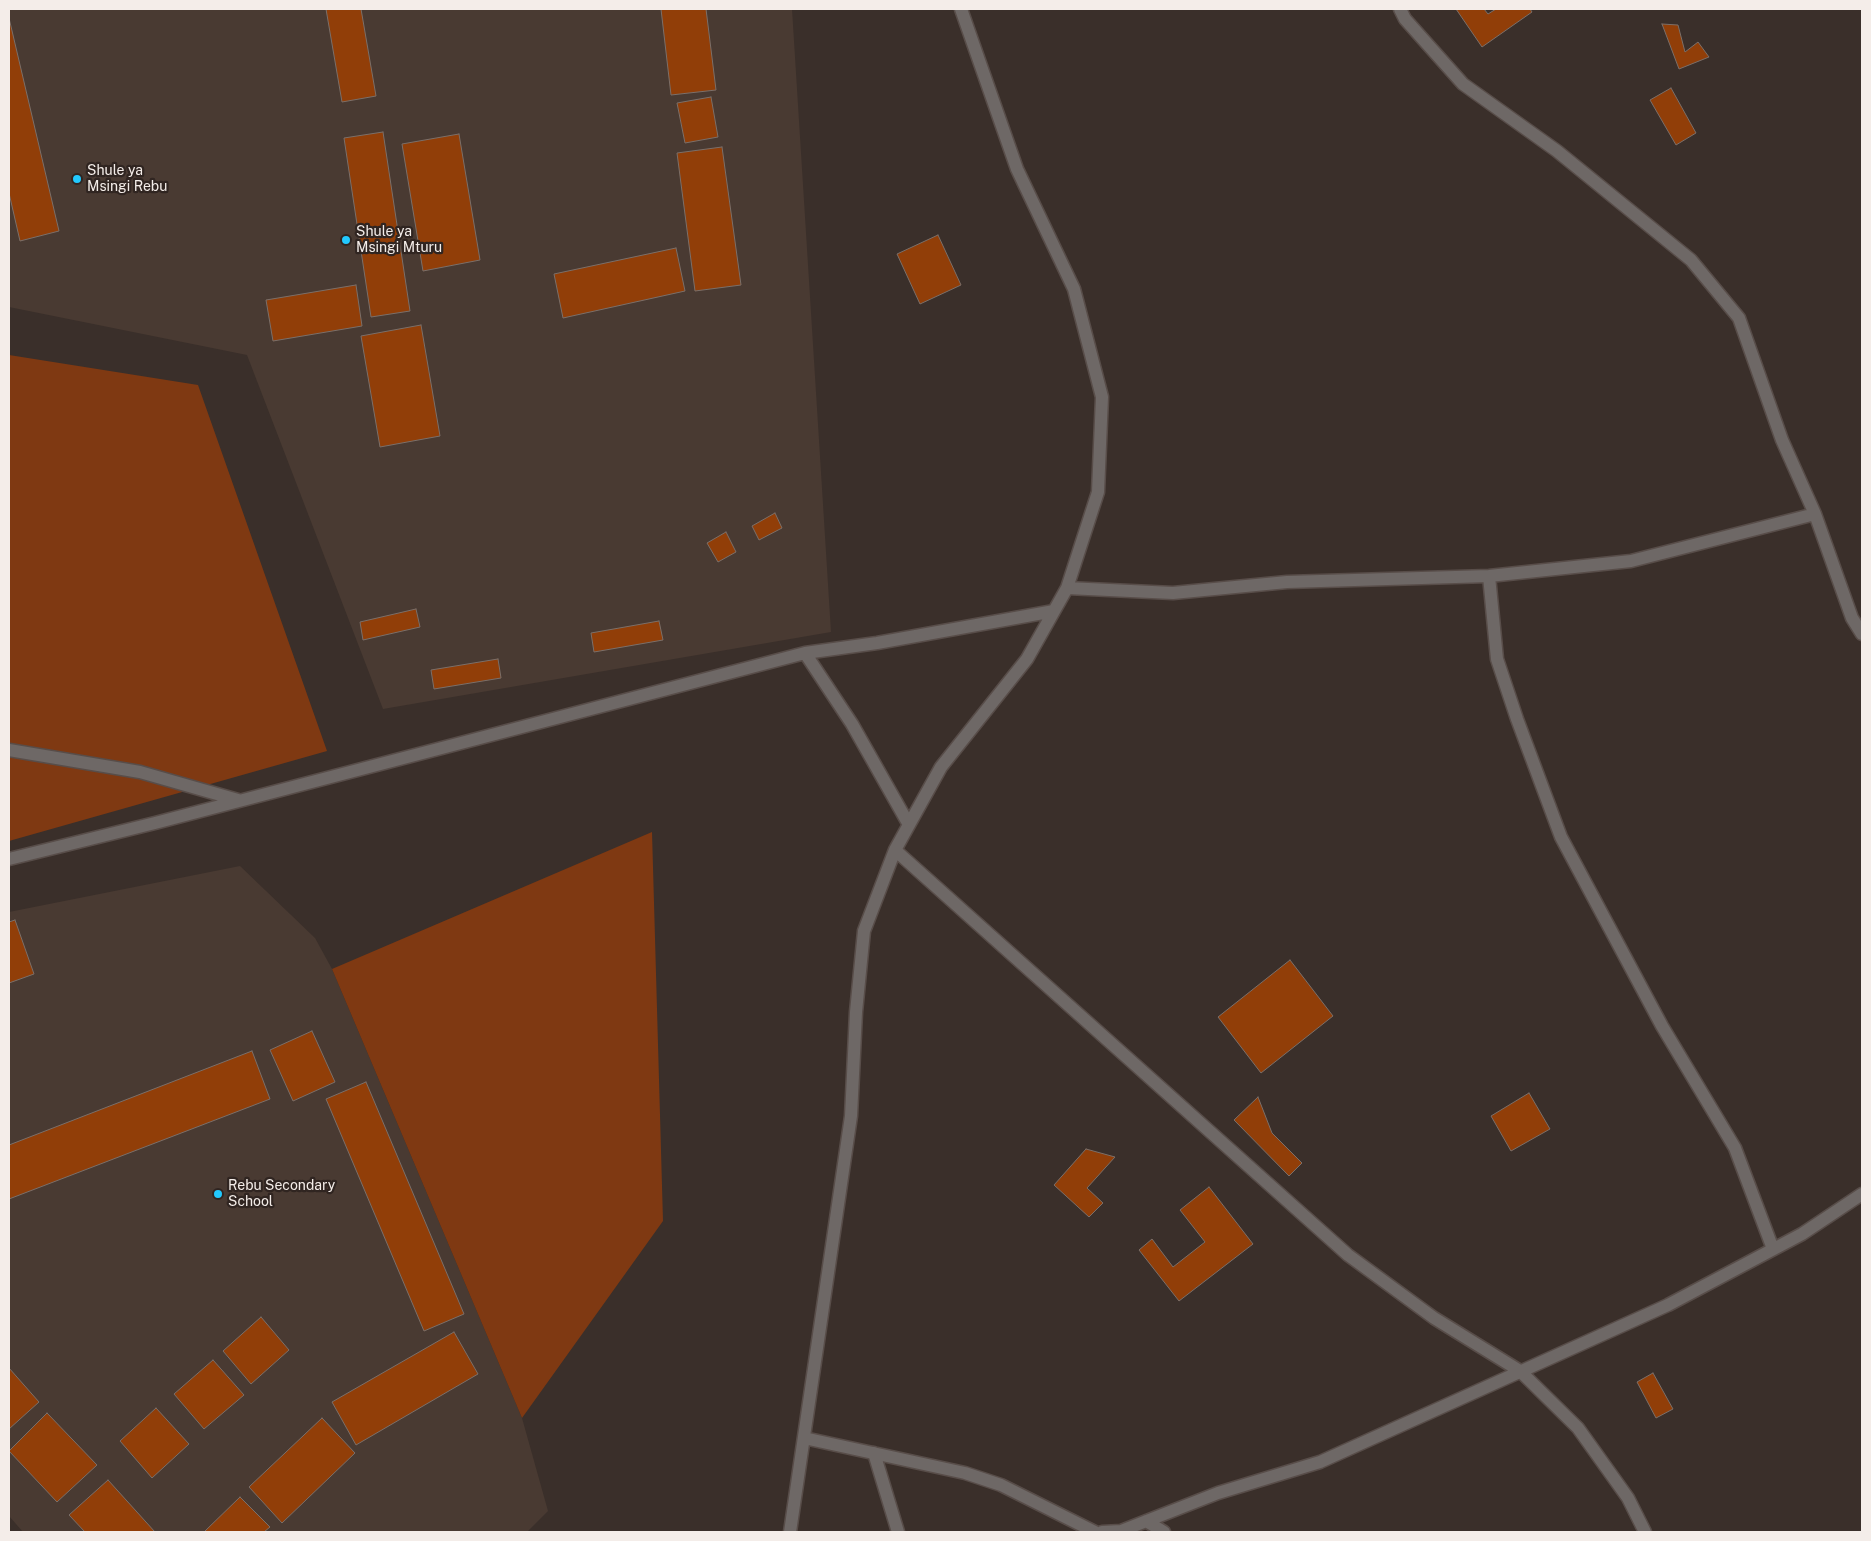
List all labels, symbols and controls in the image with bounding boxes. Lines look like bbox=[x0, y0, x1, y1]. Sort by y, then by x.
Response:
place label: Shule ya Msingi Rebu bbox=[87, 163, 167, 196]
marker: Shule ya Msingi Rebu bbox=[71, 173, 83, 185]
place label: Shule ya Msingi Mturu bbox=[356, 224, 442, 256]
marker: Shule ya Msingi Mturu bbox=[340, 234, 352, 246]
place label: Rebu Secondary School bbox=[228, 1178, 335, 1210]
marker: Rebu Secondary School bbox=[212, 1188, 224, 1200]

